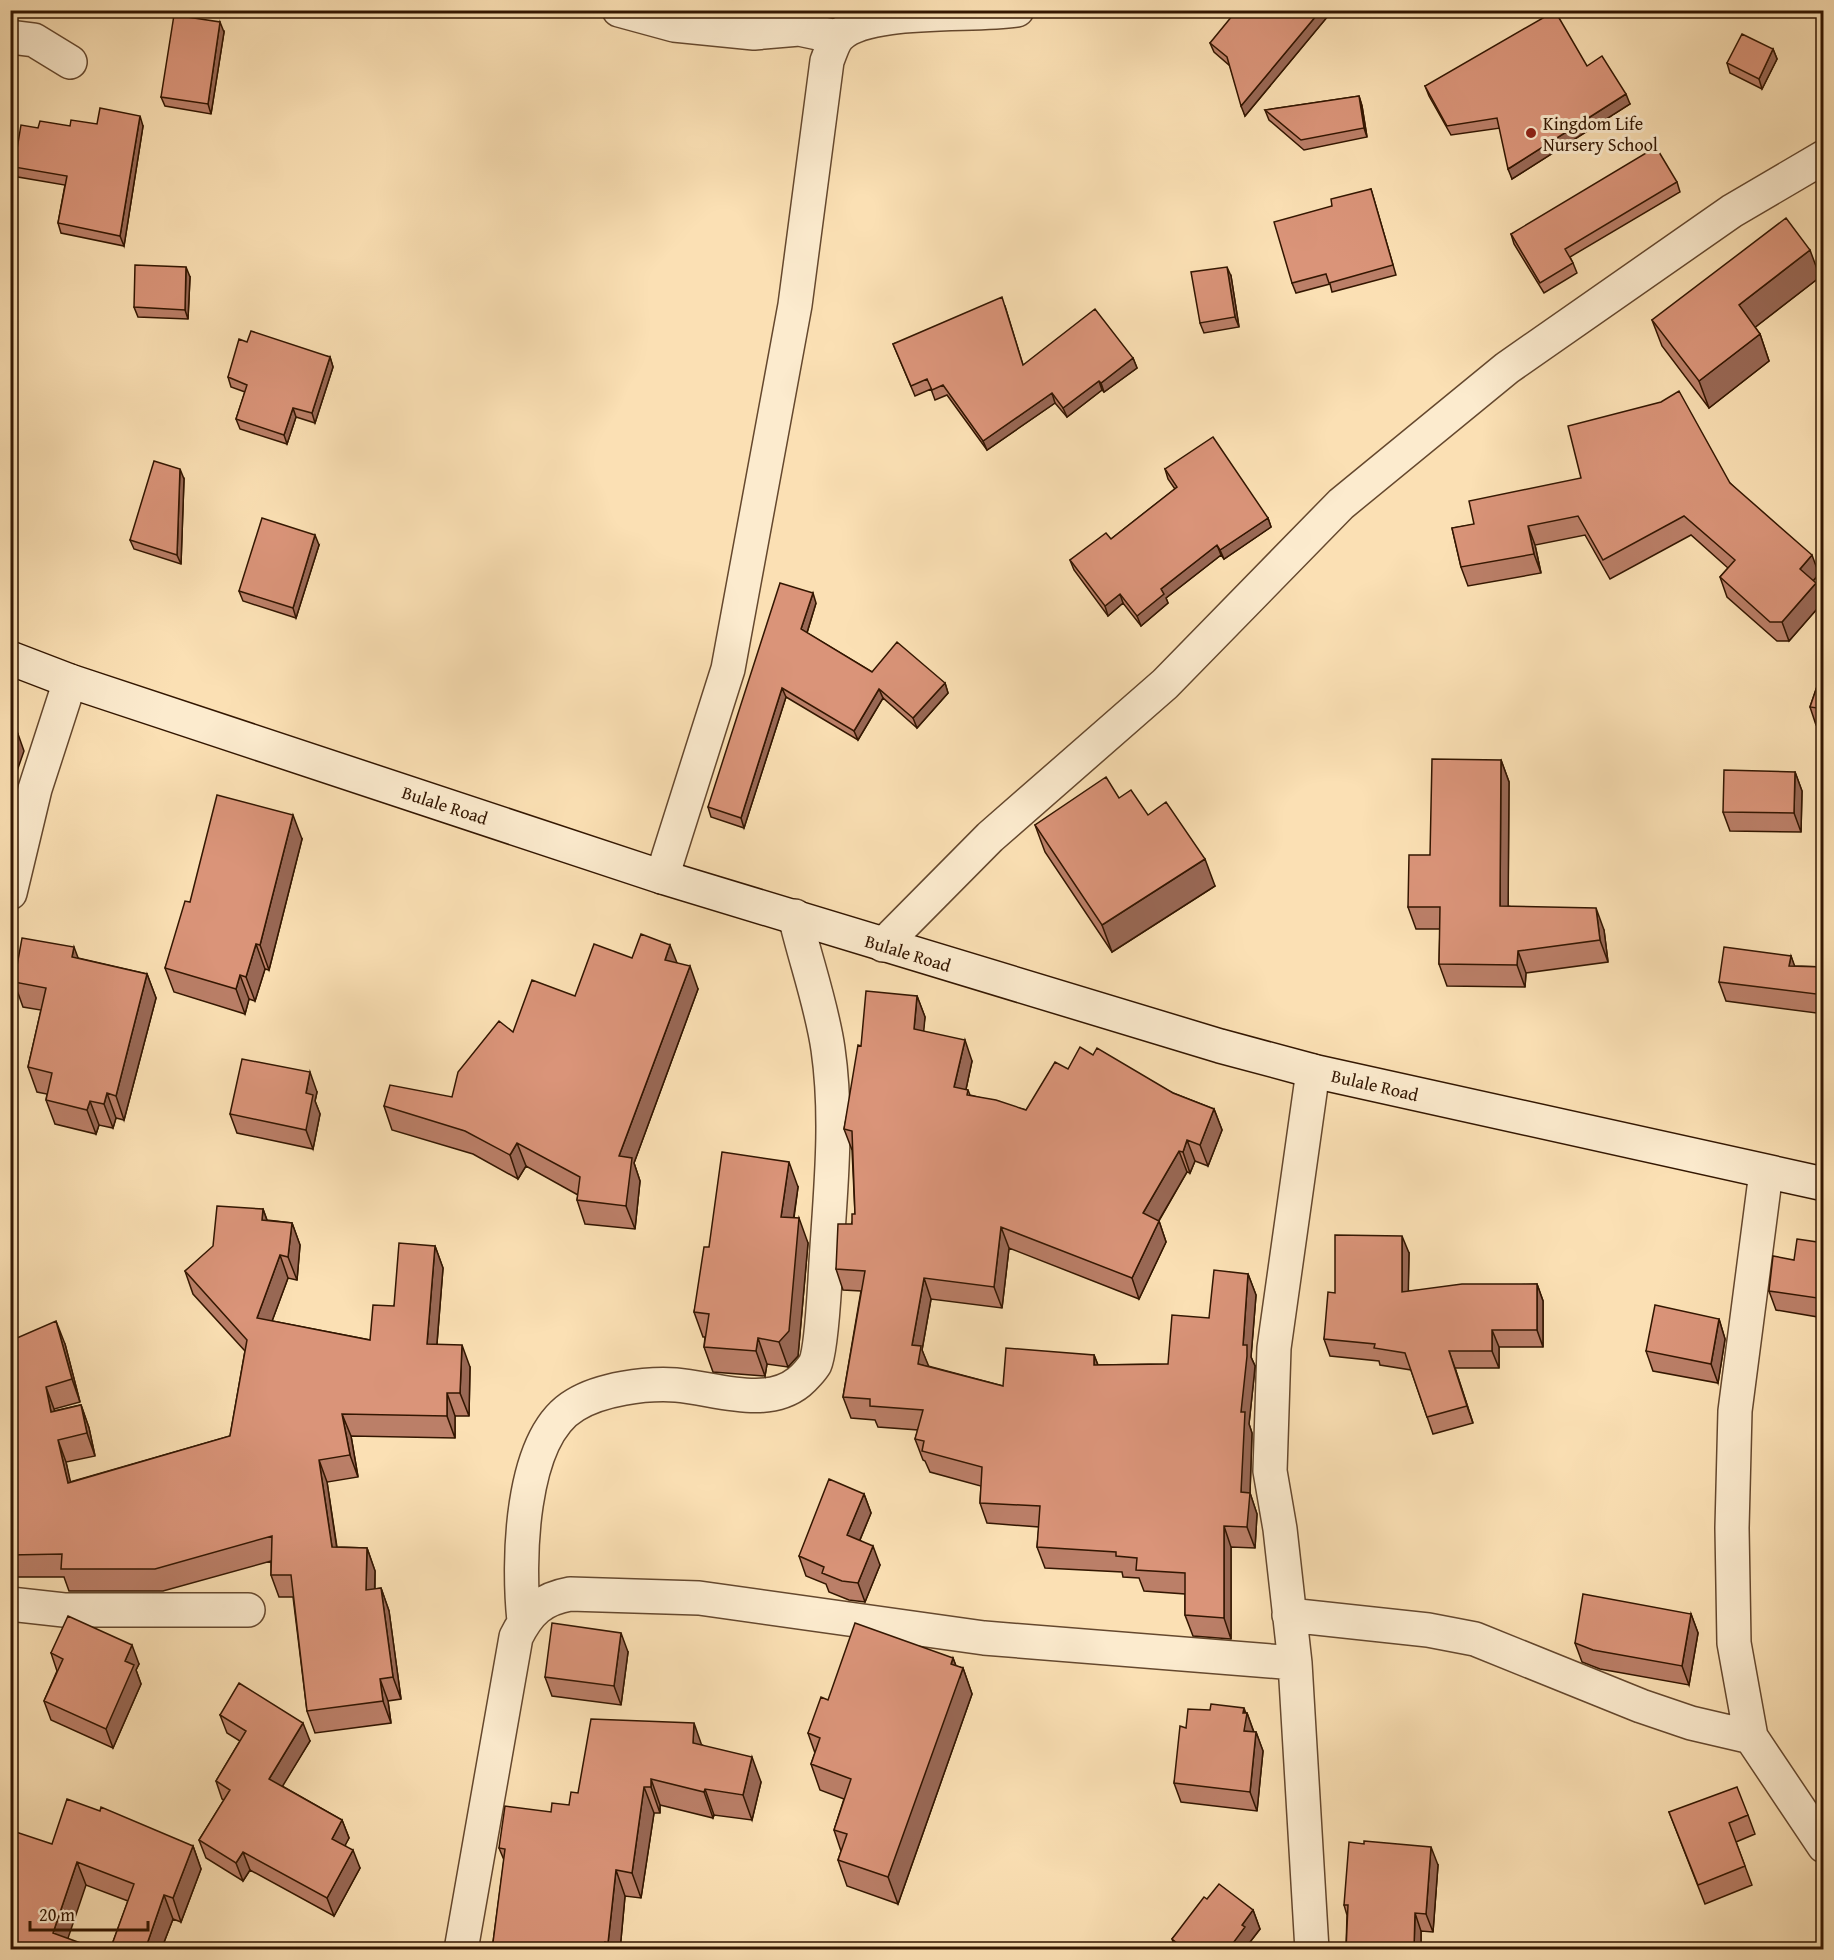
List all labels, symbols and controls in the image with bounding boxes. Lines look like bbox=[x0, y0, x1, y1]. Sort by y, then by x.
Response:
place label: Kingdom Life Nursery School bbox=[1543, 110, 1658, 158]
marker: Kingdom Life Nursery School bbox=[1524, 126, 1538, 140]
street label: Bulale Road bbox=[399, 778, 492, 832]
street label: Bulale Road bbox=[862, 927, 955, 979]
street label: Bulale Road bbox=[1329, 1062, 1422, 1108]
scale bar bbox=[30, 1894, 148, 1932]
text: 20 m bbox=[39, 1901, 75, 1928]

